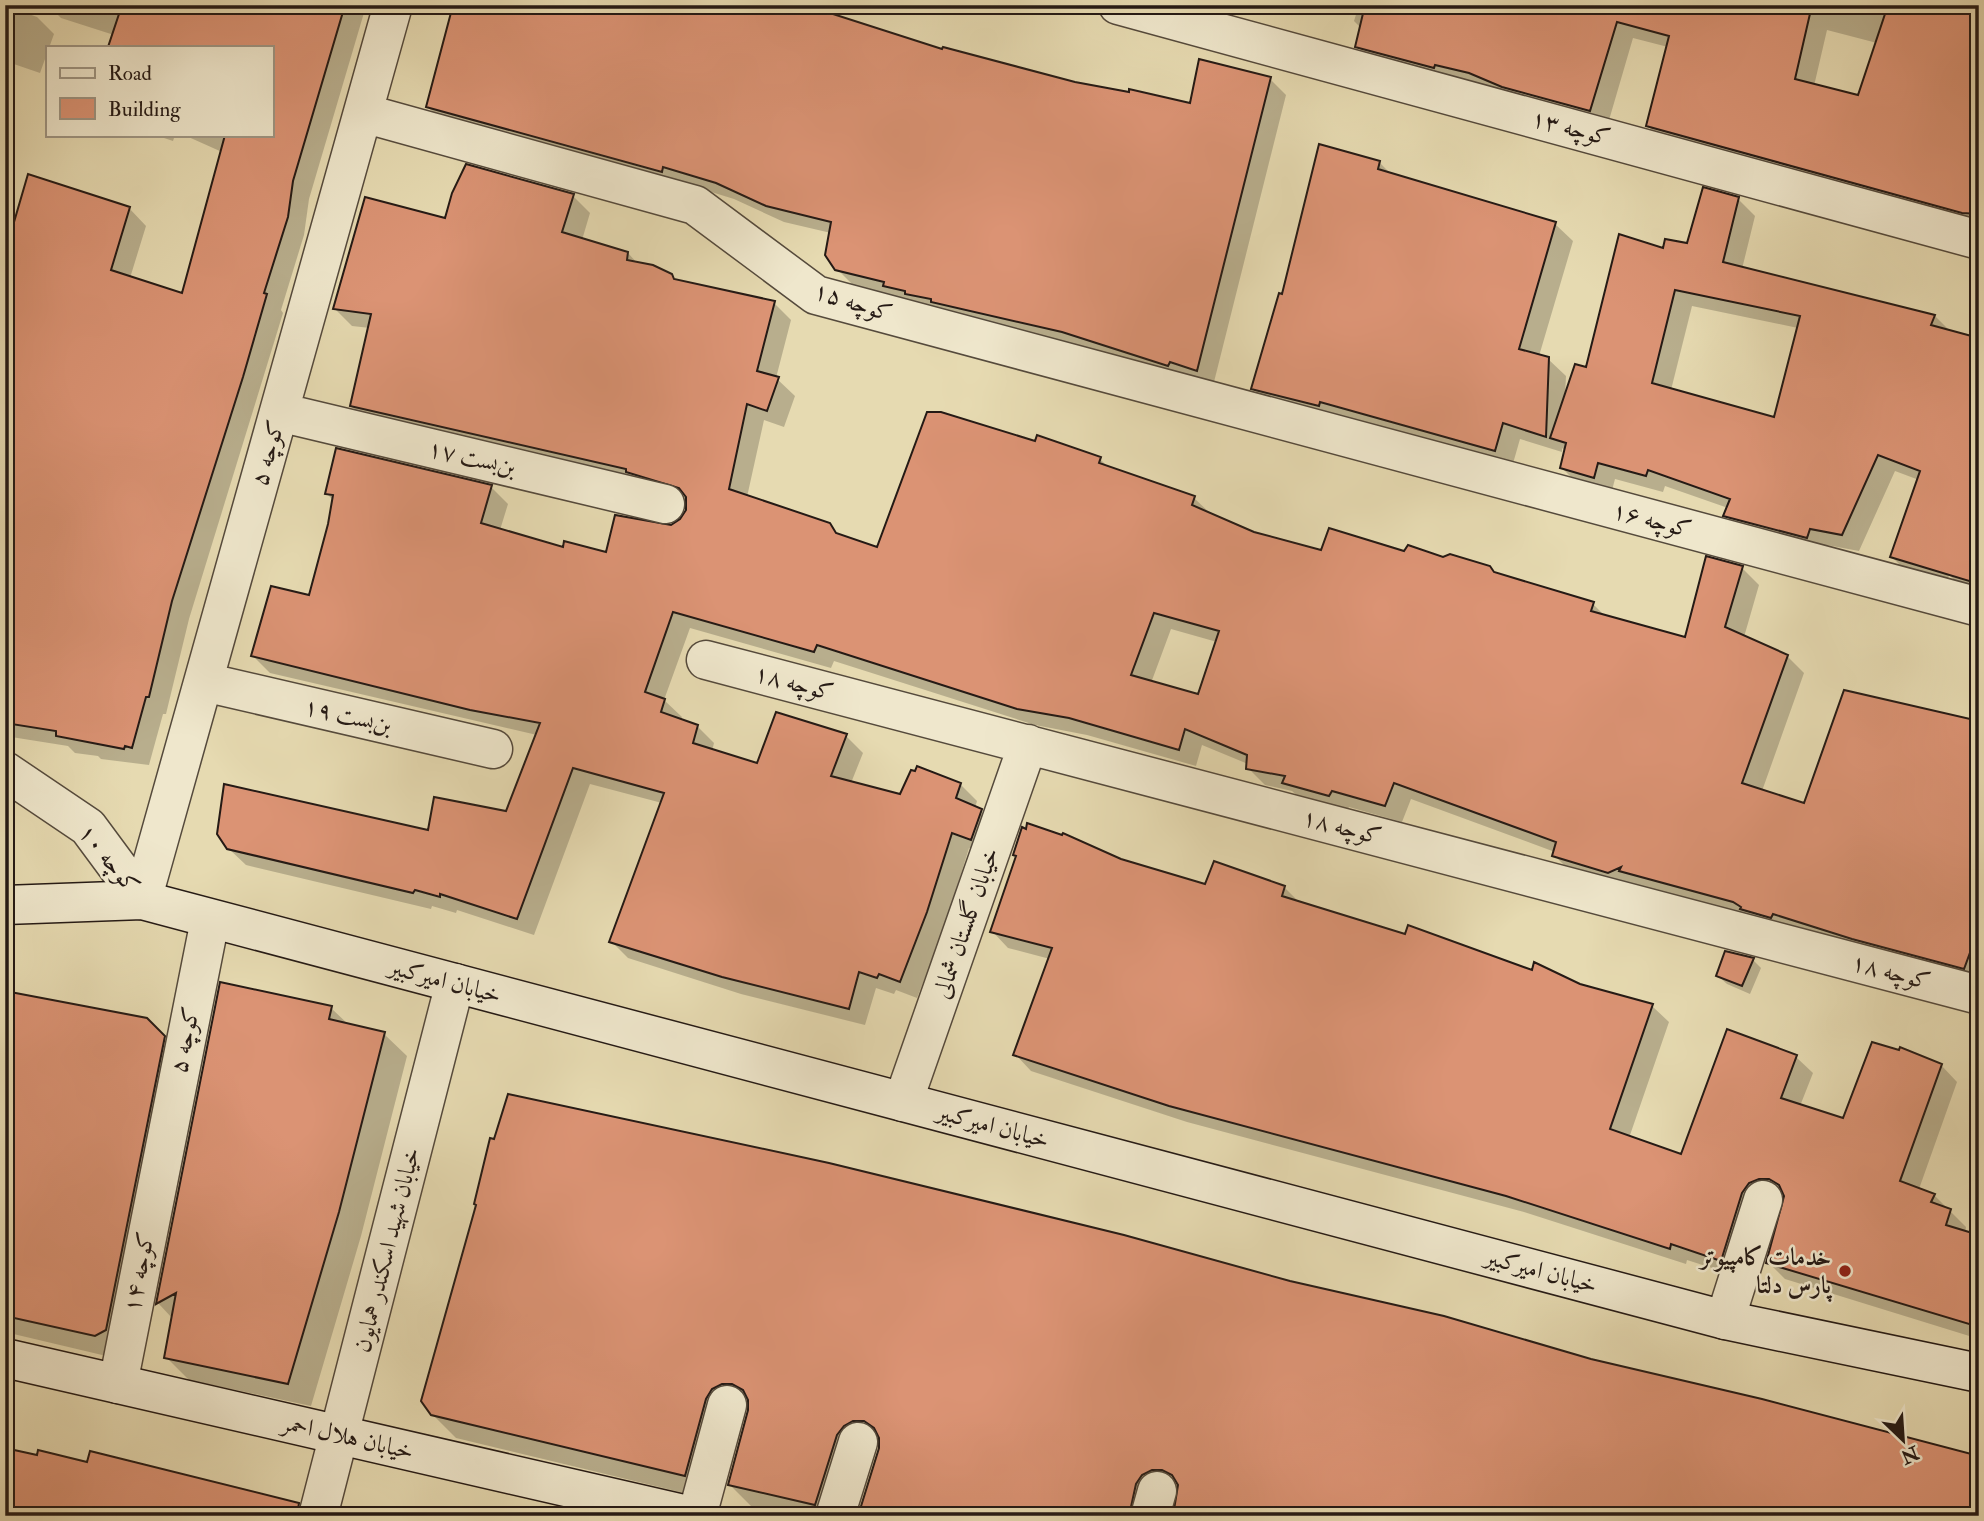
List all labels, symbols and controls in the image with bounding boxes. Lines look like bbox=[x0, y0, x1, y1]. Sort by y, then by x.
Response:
legend bbox=[46, 46, 273, 136]
text: Road bbox=[108, 60, 153, 87]
text: Building bbox=[108, 96, 181, 123]
street label: کوچه ۱۳ bbox=[1528, 103, 1614, 154]
street label: کوچه ۱۵ bbox=[809, 275, 896, 330]
street label: کوچه ۵ bbox=[244, 417, 293, 490]
street label: بن‌بست ۱۷ bbox=[425, 433, 520, 483]
street label: کوچه ۱۶ bbox=[1609, 495, 1695, 546]
street label: کوچه ۱۸ bbox=[751, 658, 837, 709]
street label: بن‌بست ۱۹ bbox=[301, 691, 396, 741]
street label: کوچه ۱۸ bbox=[1299, 802, 1385, 853]
street label: کوچه ۱۰ bbox=[71, 818, 146, 901]
street label: خیابان گلستان شمالی bbox=[926, 843, 1006, 1003]
street label: کوچه ۱۸ bbox=[1848, 947, 1934, 998]
street label: خیابان امیرکبیر bbox=[383, 950, 505, 1011]
street label: کوچه ۵ bbox=[163, 1004, 208, 1076]
street label: خیابان امیرکبیر bbox=[931, 1095, 1053, 1156]
street label: خیابان شهید اسکندر همایون bbox=[347, 1144, 427, 1356]
street label: کوچه ۱۴ bbox=[116, 1229, 163, 1315]
street label: خیابان امیرکبیر bbox=[1479, 1240, 1601, 1301]
place label: خدمات کامپیوتر پارس دلتا bbox=[1697, 1242, 1832, 1303]
marker: خدمات کامپیوتر پارس دلتا bbox=[1837, 1263, 1853, 1279]
street label: خیابان هلال احمر bbox=[276, 1406, 417, 1467]
north arrow bbox=[1868, 1406, 1938, 1476]
text: N bbox=[1896, 1440, 1923, 1469]

